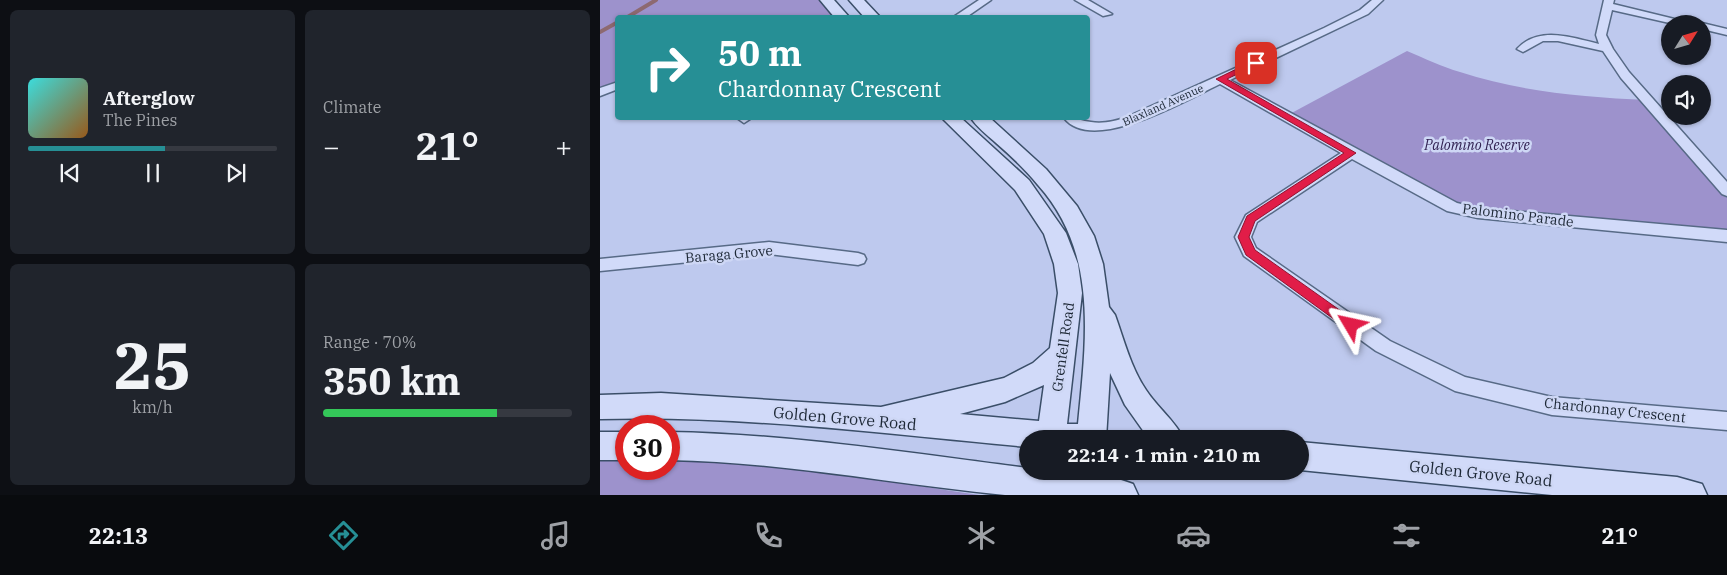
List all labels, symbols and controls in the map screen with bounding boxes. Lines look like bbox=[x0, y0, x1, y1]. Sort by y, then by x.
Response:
north arrow bbox=[1661, 15, 1711, 65]
map controls bbox=[1661, 15, 1711, 125]
text: 50 m bbox=[718, 30, 802, 76]
icon: right bbox=[635, 35, 700, 100]
pin bbox=[1235, 42, 1277, 84]
icon: arrive bbox=[1242, 49, 1270, 77]
text: Chardonnay Crescent bbox=[718, 74, 941, 103]
button: sound bbox=[1661, 75, 1711, 125]
street label: Blaxland Avenue bbox=[1120, 81, 1206, 129]
text: Afterglow bbox=[103, 86, 195, 110]
text: Climate bbox=[323, 97, 381, 117]
text: The Pines bbox=[103, 110, 177, 130]
text: 21° bbox=[416, 121, 479, 170]
text: − bbox=[323, 128, 340, 165]
text: + bbox=[555, 128, 572, 165]
park label: Palomino Reserve bbox=[1423, 136, 1530, 154]
icon: previous bbox=[56, 159, 84, 187]
icon: pause bbox=[139, 159, 167, 187]
icon: next bbox=[222, 159, 250, 187]
street label: Palomino Parade bbox=[1461, 199, 1575, 231]
street label: Baraga Grove bbox=[684, 241, 774, 267]
position arrow bbox=[1324, 298, 1376, 350]
street label: Grenfell Road bbox=[1048, 301, 1078, 393]
text: 25 bbox=[113, 322, 192, 407]
text: Range · 70% bbox=[323, 332, 416, 352]
text: 350 km bbox=[323, 356, 461, 405]
street label: Chardonnay Crescent bbox=[1543, 394, 1687, 426]
text: km/h bbox=[132, 397, 173, 417]
street label: Golden Grove Road bbox=[772, 402, 918, 434]
speed limit sign: 30 bbox=[615, 415, 680, 480]
text: 22:14 · 1 min · 210 m bbox=[1068, 443, 1260, 467]
street label: Golden Grove Road bbox=[1408, 456, 1554, 490]
icon: directions bbox=[326, 518, 361, 553]
icon: music bbox=[538, 518, 573, 553]
icon: phone bbox=[751, 518, 786, 553]
icon: climate bbox=[964, 518, 999, 553]
icon: car bbox=[1176, 518, 1211, 553]
icon: filters bbox=[1389, 518, 1424, 553]
text: 22:13 bbox=[89, 521, 148, 550]
text: 21° bbox=[1601, 521, 1638, 550]

